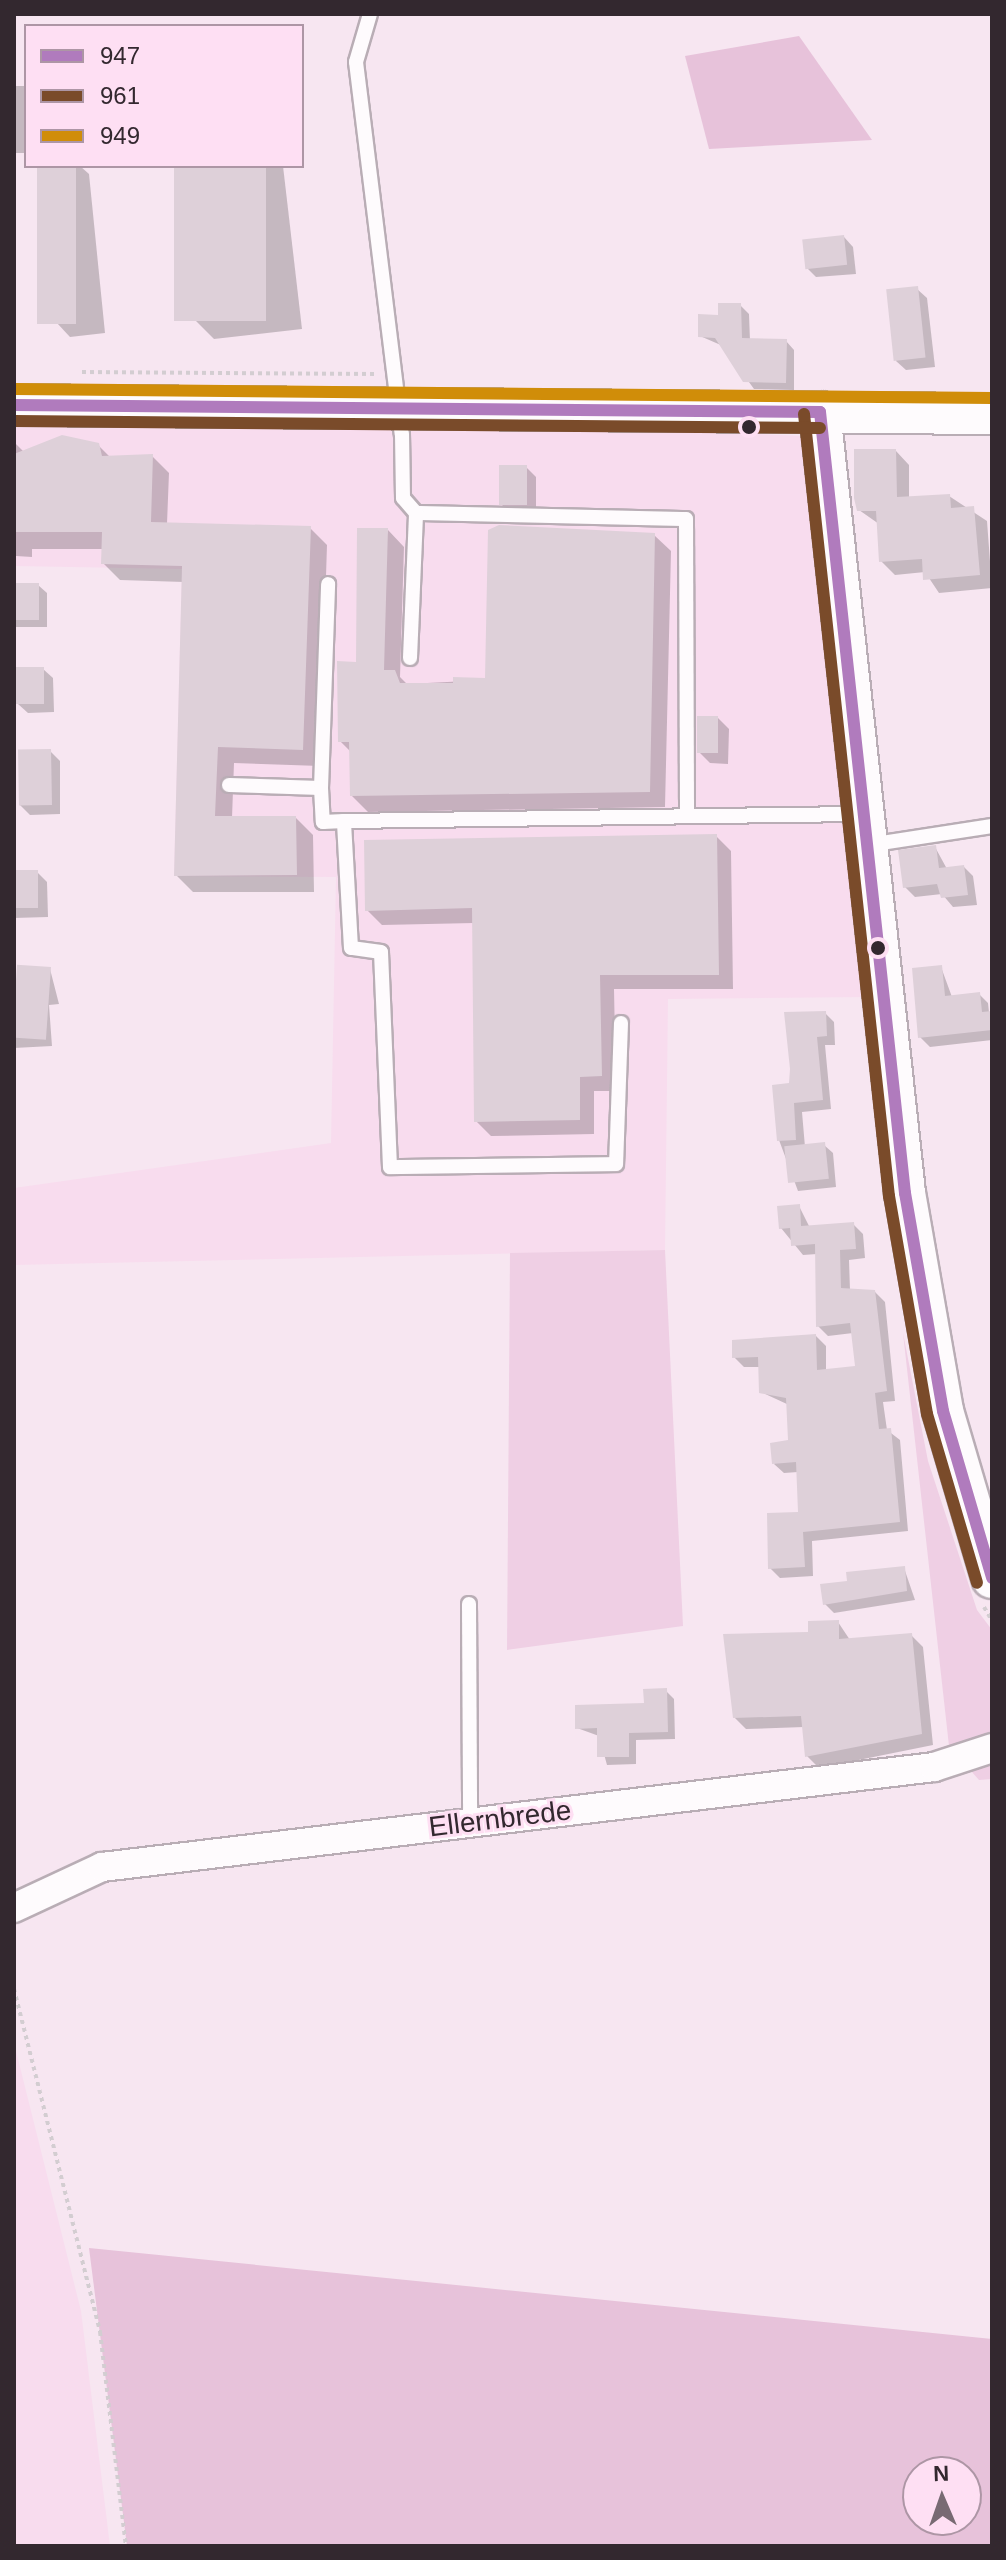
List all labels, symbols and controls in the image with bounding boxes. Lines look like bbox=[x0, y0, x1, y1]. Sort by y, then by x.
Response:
legend bbox=[24, 24, 304, 168]
text: 947 bbox=[100, 42, 140, 69]
text: 961 bbox=[100, 82, 140, 109]
text: 949 bbox=[100, 122, 140, 149]
unlabelled marker bbox=[741, 419, 757, 435]
unlabelled marker bbox=[870, 940, 886, 956]
street label: Ellernbrede bbox=[427, 1794, 573, 1844]
north arrow bbox=[902, 2456, 982, 2536]
text: N bbox=[933, 2461, 950, 2486]

